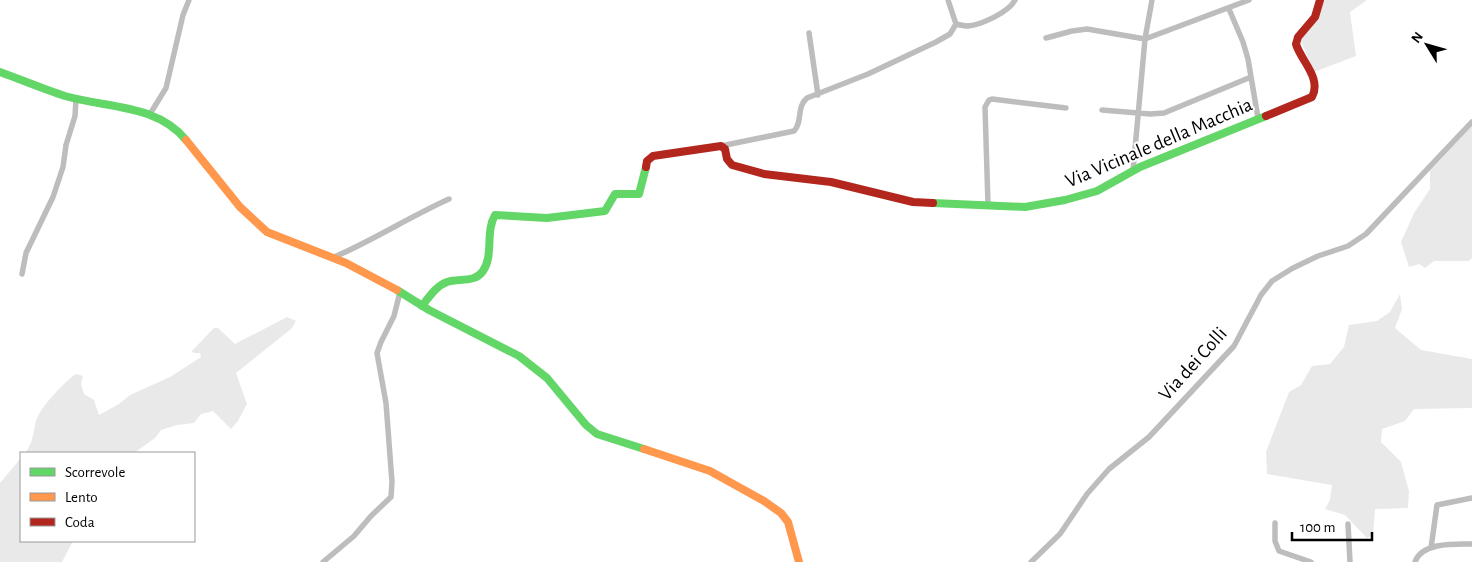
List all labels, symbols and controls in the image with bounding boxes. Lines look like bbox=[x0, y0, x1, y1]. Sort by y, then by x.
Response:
north arrow bbox=[1402, 20, 1452, 70]
text: N bbox=[1409, 30, 1426, 46]
street label: Via Vicinale della Macchia bbox=[1063, 95, 1255, 191]
street label: Via dei Colli bbox=[1155, 324, 1231, 404]
legend bbox=[20, 452, 195, 542]
text: Scorrevole bbox=[65, 465, 126, 480]
text: Lento bbox=[65, 490, 98, 505]
scale bar bbox=[1292, 510, 1372, 542]
text: Coda bbox=[65, 515, 95, 530]
text: 100 m bbox=[1300, 520, 1335, 535]

